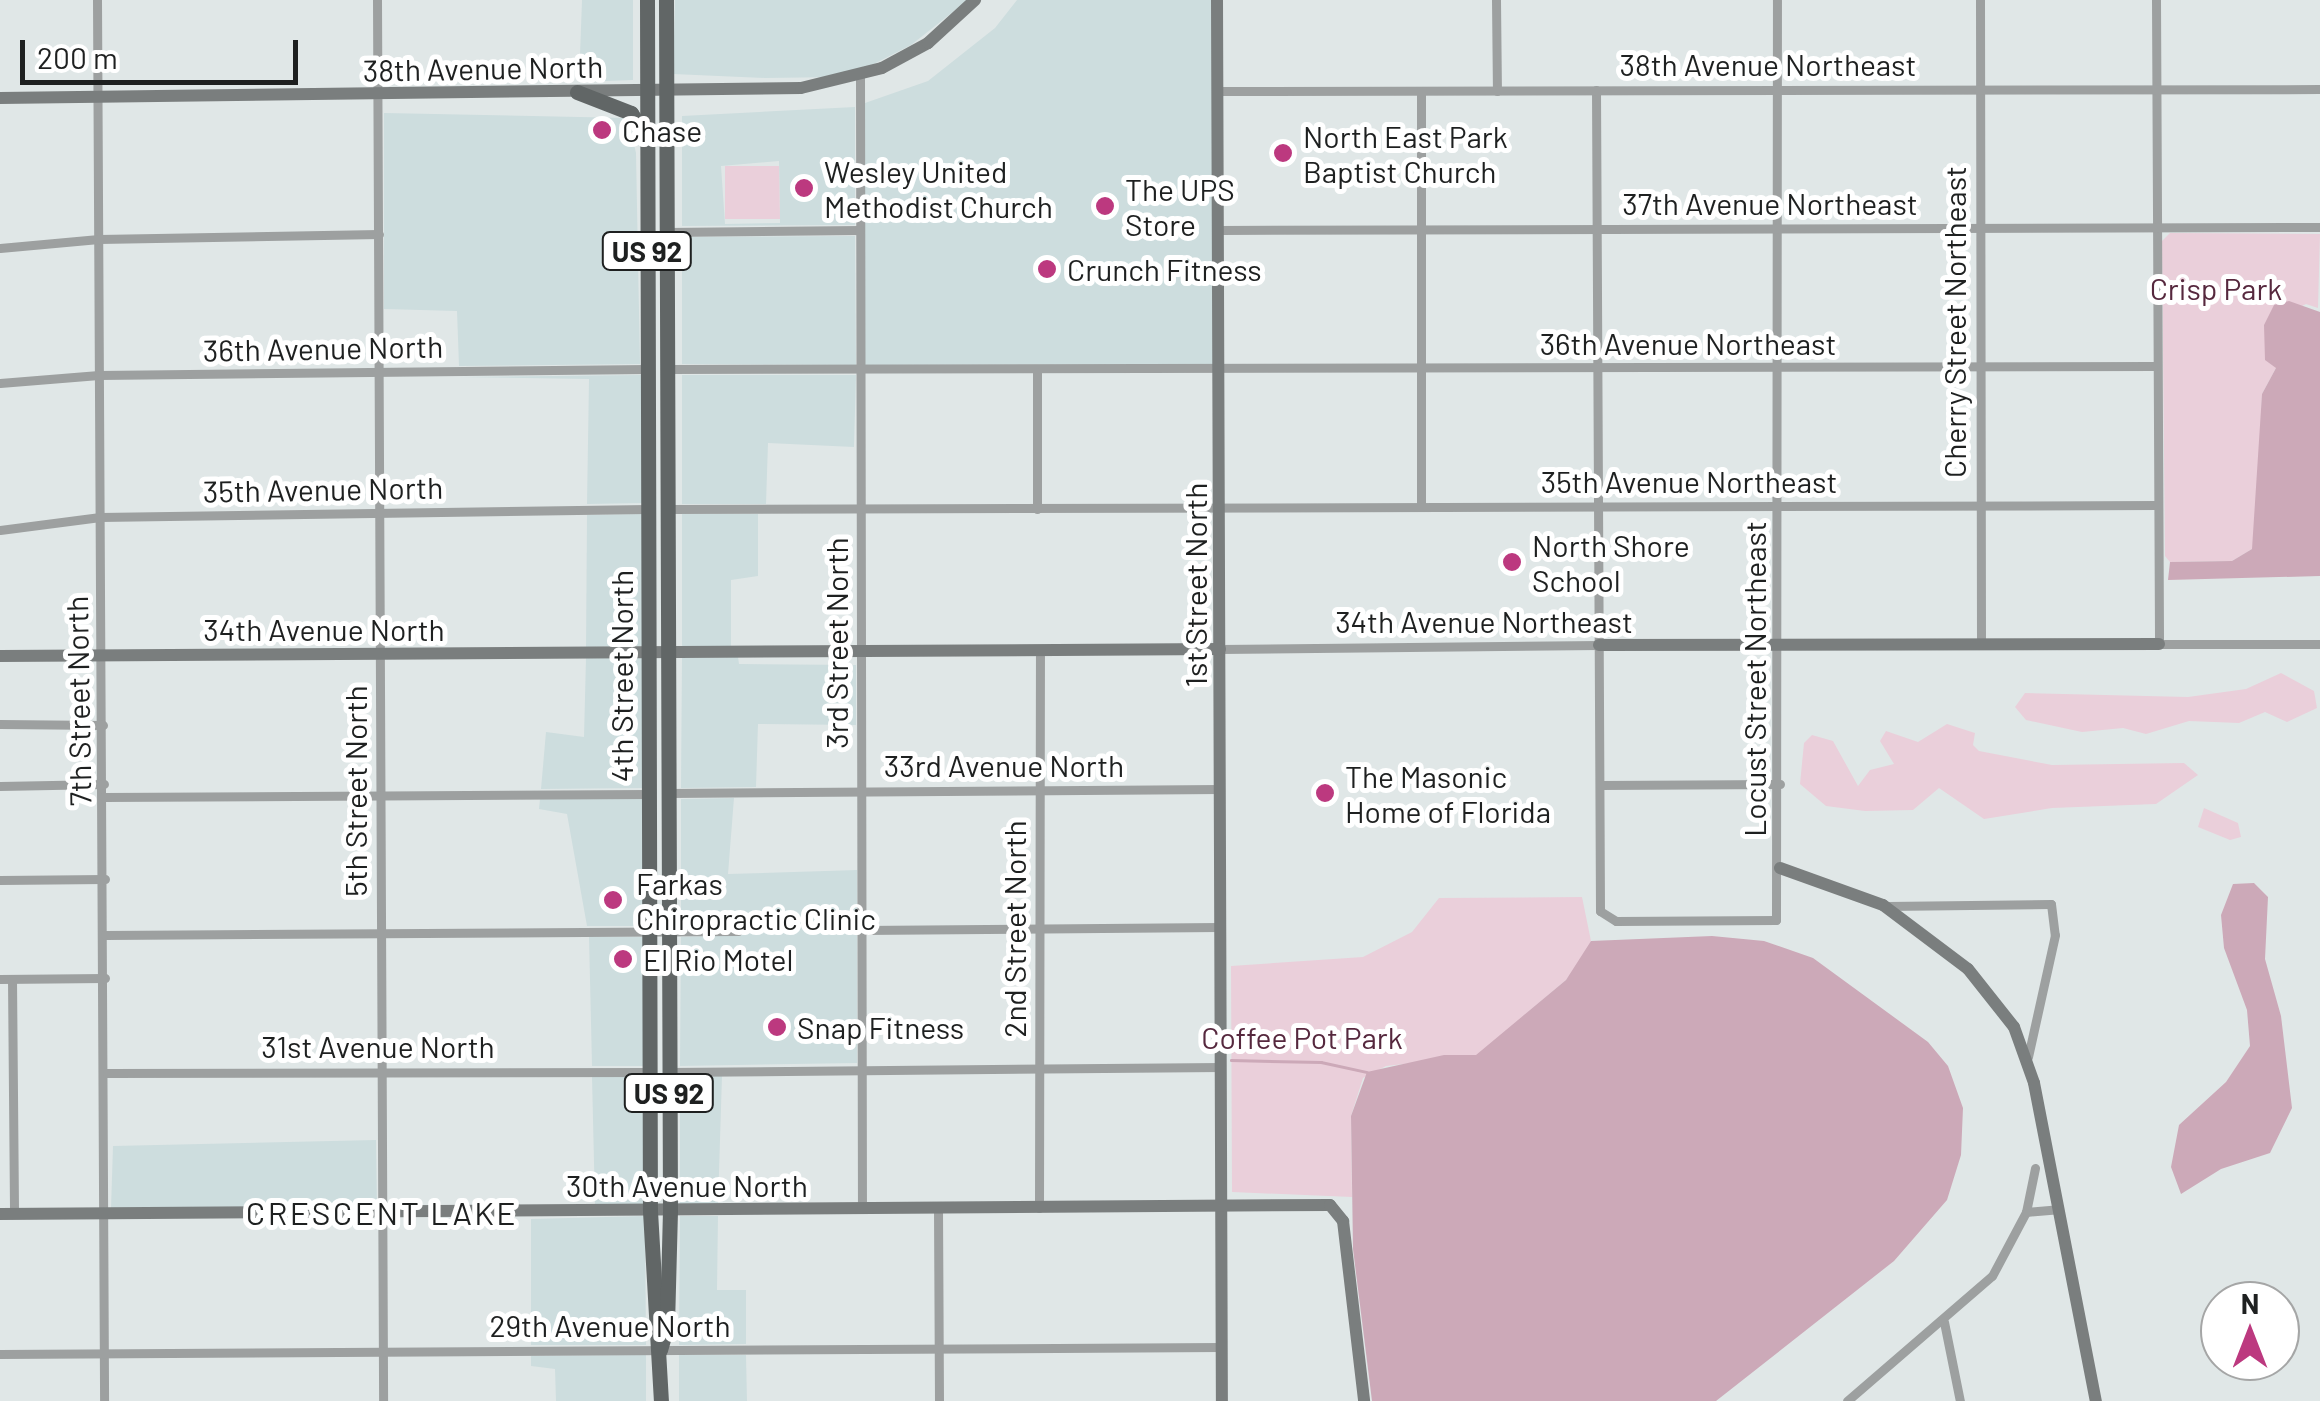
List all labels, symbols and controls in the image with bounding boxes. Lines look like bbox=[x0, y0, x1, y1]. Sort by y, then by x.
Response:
scale bar bbox=[25, 20, 302, 82]
text: 200 m bbox=[37, 39, 118, 75]
street label: 38th Avenue Northeast bbox=[1620, 46, 1916, 82]
street label: 38th Avenue North bbox=[362, 48, 604, 88]
place label: Chase bbox=[622, 112, 702, 148]
place label: North East Park Baptist Church bbox=[1303, 118, 1508, 188]
marker: Chase bbox=[591, 119, 613, 141]
marker: North East Park Baptist Church bbox=[1272, 142, 1294, 164]
place label: Wesley United Methodist Church bbox=[824, 153, 1053, 224]
street label: Cherry Street Northeast bbox=[1936, 166, 1972, 478]
place label: The UPS Store bbox=[1125, 171, 1235, 242]
marker: Wesley United Methodist Church bbox=[793, 177, 815, 199]
street label: 37th Avenue Northeast bbox=[1622, 185, 1918, 221]
marker: The UPS Store bbox=[1094, 195, 1116, 217]
road number: US 92 bbox=[600, 228, 694, 274]
place label: Crunch Fitness bbox=[1067, 251, 1262, 287]
marker: Crunch Fitness bbox=[1036, 258, 1058, 280]
park label: Crisp Park bbox=[2150, 270, 2282, 306]
street label: 36th Avenue Northeast bbox=[1540, 325, 1836, 361]
street label: 36th Avenue North bbox=[203, 328, 443, 368]
street label: 35th Avenue Northeast bbox=[1541, 463, 1837, 499]
street label: 35th Avenue North bbox=[203, 469, 443, 509]
street label: 1st Street North bbox=[1177, 483, 1213, 687]
street label: Locust Street Northeast bbox=[1736, 521, 1772, 837]
place label: North Shore School bbox=[1532, 527, 1690, 598]
street label: 3rd Street North bbox=[818, 537, 854, 749]
marker: North Shore School bbox=[1501, 551, 1523, 573]
street label: 4th Street North bbox=[603, 570, 639, 782]
street label: 7th Street North bbox=[58, 596, 98, 806]
street label: 34th Avenue Northeast bbox=[1335, 603, 1633, 639]
street label: 34th Avenue North bbox=[203, 611, 445, 647]
street label: 5th Street North bbox=[337, 685, 373, 897]
street label: 33rd Avenue North bbox=[884, 747, 1124, 783]
place label: The Masonic Home of Florida bbox=[1345, 758, 1551, 828]
marker: The Masonic Home of Florida bbox=[1314, 782, 1336, 804]
street label: 2nd Street North bbox=[996, 820, 1032, 1038]
place label: Farkas Chiropractic Clinic bbox=[636, 865, 876, 936]
marker: Farkas Chiropractic Clinic bbox=[600, 887, 626, 913]
place label: El Rio Motel bbox=[643, 941, 793, 977]
marker: El Rio Motel bbox=[612, 948, 634, 970]
place label: Snap Fitness bbox=[797, 1009, 964, 1045]
marker: Snap Fitness bbox=[766, 1016, 788, 1038]
park label: Coffee Pot Park bbox=[1201, 1019, 1403, 1055]
street label: 31st Avenue North bbox=[261, 1028, 495, 1064]
road number: US 92 bbox=[622, 1070, 716, 1116]
street label: 30th Avenue North bbox=[566, 1167, 808, 1203]
district label: CRESCENT LAKE bbox=[246, 1193, 518, 1231]
north arrow bbox=[2200, 1281, 2300, 1381]
text: N bbox=[2241, 1286, 2259, 1320]
street label: 29th Avenue North bbox=[489, 1307, 731, 1343]

